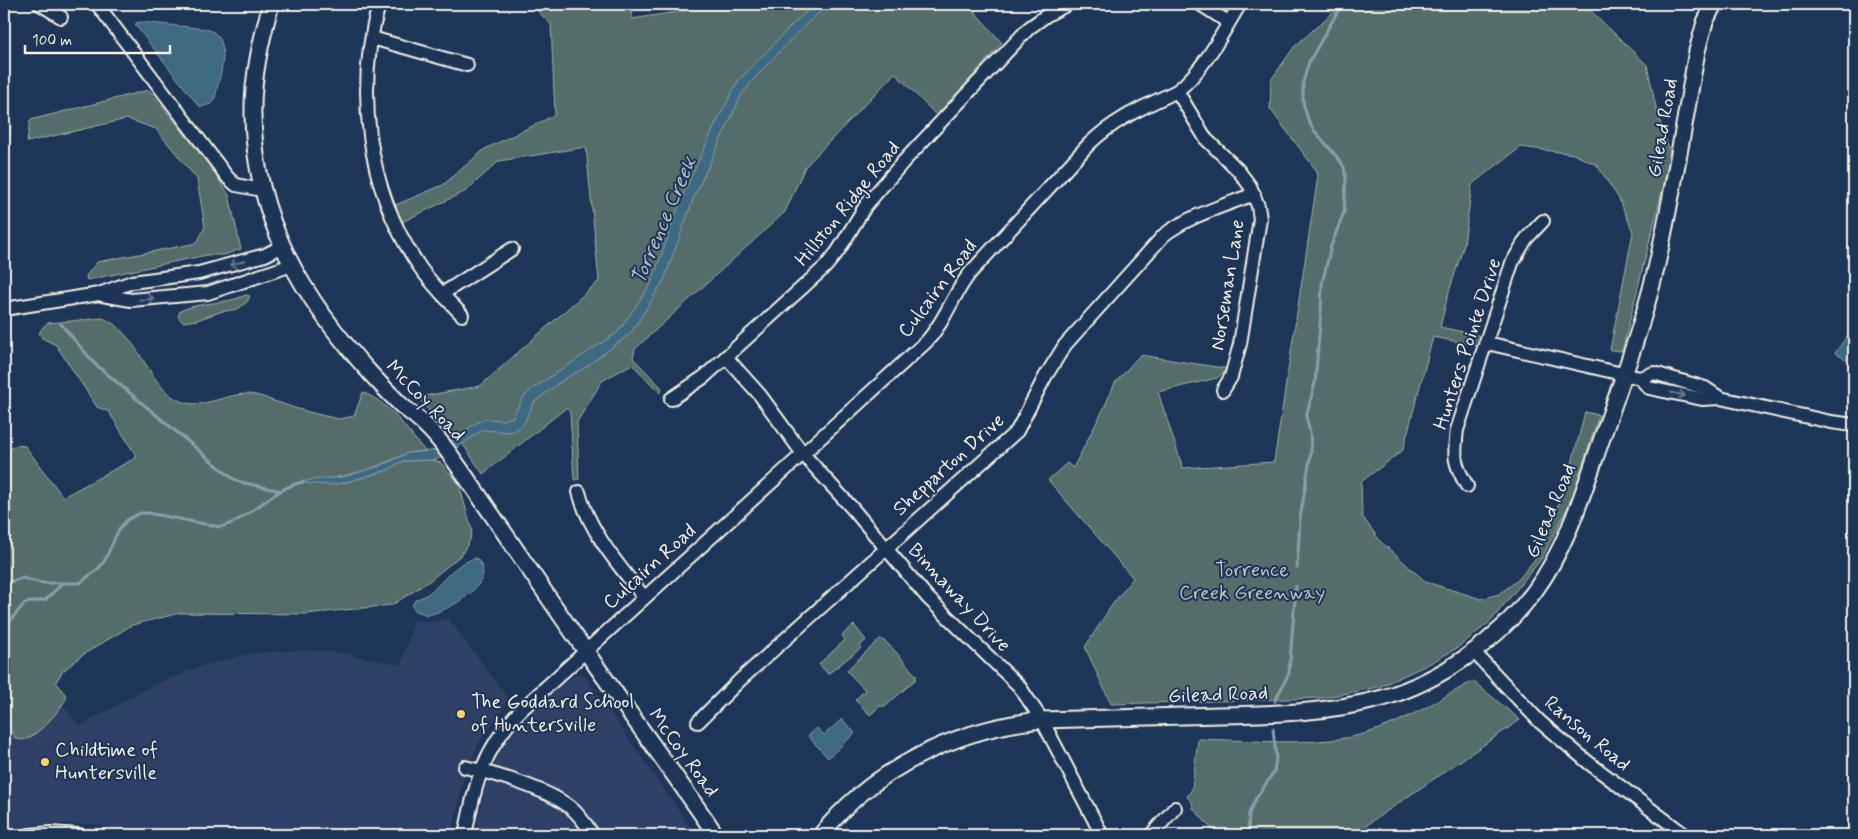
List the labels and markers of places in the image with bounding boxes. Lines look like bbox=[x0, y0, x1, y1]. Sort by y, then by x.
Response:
place label: The Goddard School of Huntersville bbox=[471, 689, 634, 739]
marker: The Goddard School of Huntersville bbox=[455, 708, 467, 720]
place label: Childtime of Huntersville bbox=[55, 737, 158, 787]
marker: Childtime of Huntersville bbox=[39, 756, 51, 768]

